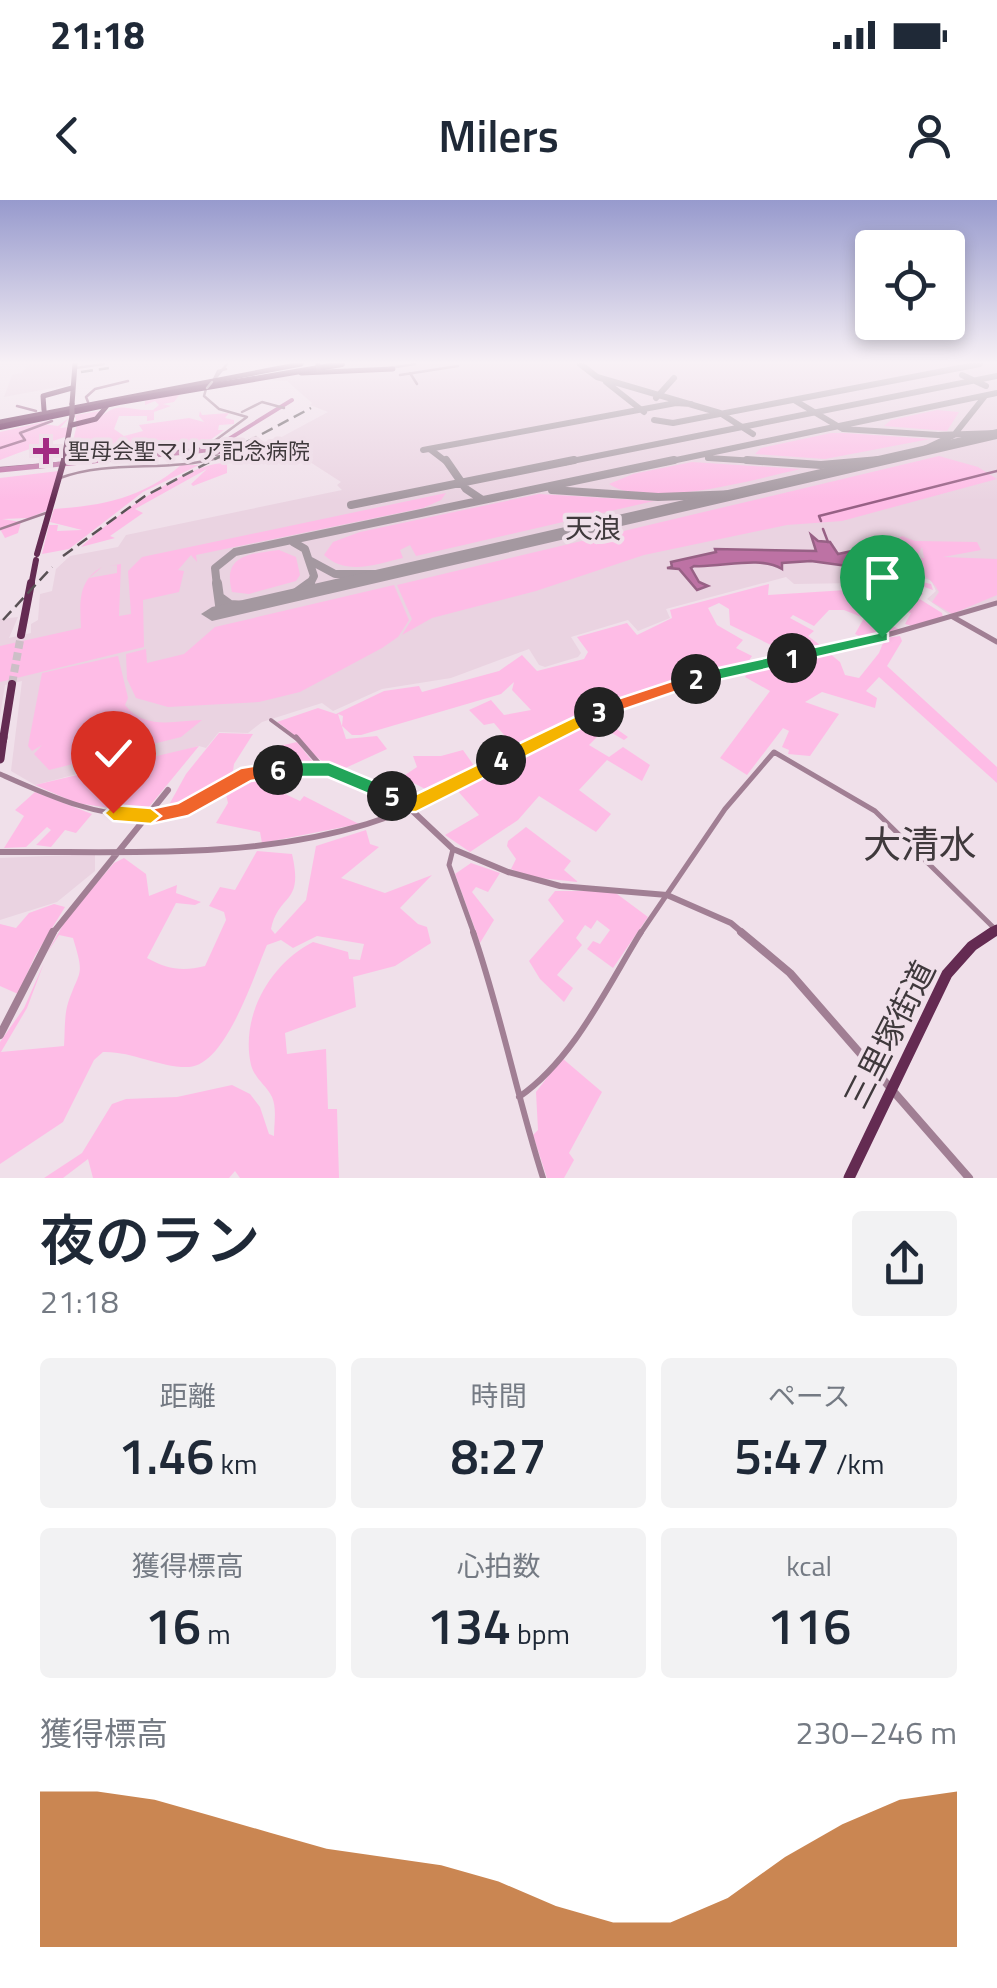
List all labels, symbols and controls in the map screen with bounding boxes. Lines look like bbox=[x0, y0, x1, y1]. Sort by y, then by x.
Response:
text: 21:18 bbox=[50, 6, 145, 64]
text: Milers bbox=[438, 101, 559, 169]
icon: back bbox=[40, 108, 95, 163]
icon: person bbox=[902, 108, 957, 163]
map controls bbox=[855, 230, 965, 340]
button: locate bbox=[855, 230, 965, 340]
place label: 聖母会聖マリア記念病院 bbox=[68, 434, 310, 468]
marker: 聖母会聖マリア記念病院 bbox=[33, 438, 59, 464]
district label: 天浪 bbox=[565, 506, 621, 549]
pin bbox=[840, 535, 925, 638]
icon: arrive bbox=[855, 550, 910, 605]
pin: 1 bbox=[767, 633, 817, 683]
text: 1 bbox=[784, 636, 800, 679]
pin: 2 bbox=[671, 654, 721, 704]
text: 2 bbox=[688, 657, 704, 700]
pin: 3 bbox=[574, 687, 624, 737]
text: 3 bbox=[591, 690, 607, 733]
pin bbox=[71, 711, 156, 814]
icon: check bbox=[86, 726, 141, 781]
pin: 4 bbox=[476, 735, 526, 785]
text: 4 bbox=[493, 738, 509, 781]
pin: 6 bbox=[253, 745, 303, 795]
text: 6 bbox=[270, 748, 286, 791]
pin: 5 bbox=[367, 771, 417, 821]
text: 5 bbox=[384, 774, 400, 817]
district label: 大清水 bbox=[863, 815, 977, 873]
street label: 三里塚街道 bbox=[831, 952, 947, 1116]
text: 夜のラン bbox=[40, 1198, 260, 1281]
button: share bbox=[852, 1211, 957, 1316]
text: 21:18 bbox=[40, 1277, 119, 1325]
text: 距離 bbox=[160, 1374, 216, 1417]
text: 時間 bbox=[470, 1374, 527, 1417]
text: ペース bbox=[768, 1374, 850, 1417]
text: 1.46 bbox=[118, 1417, 214, 1493]
text: 8:27 bbox=[451, 1417, 546, 1493]
text: 5:47 bbox=[734, 1417, 830, 1493]
text: km bbox=[214, 1442, 257, 1485]
text: /km bbox=[830, 1442, 884, 1485]
text: 獲得標高 bbox=[132, 1544, 244, 1587]
text: 心拍数 bbox=[456, 1544, 541, 1587]
text: kcal bbox=[786, 1544, 832, 1587]
text: 16 bbox=[145, 1587, 201, 1663]
text: 134 bbox=[427, 1587, 511, 1663]
text: 116 bbox=[767, 1587, 851, 1663]
text: m bbox=[201, 1612, 231, 1655]
text: bpm bbox=[511, 1612, 570, 1655]
text: 230–246 m bbox=[795, 1708, 957, 1756]
text: 獲得標高 bbox=[40, 1709, 168, 1757]

